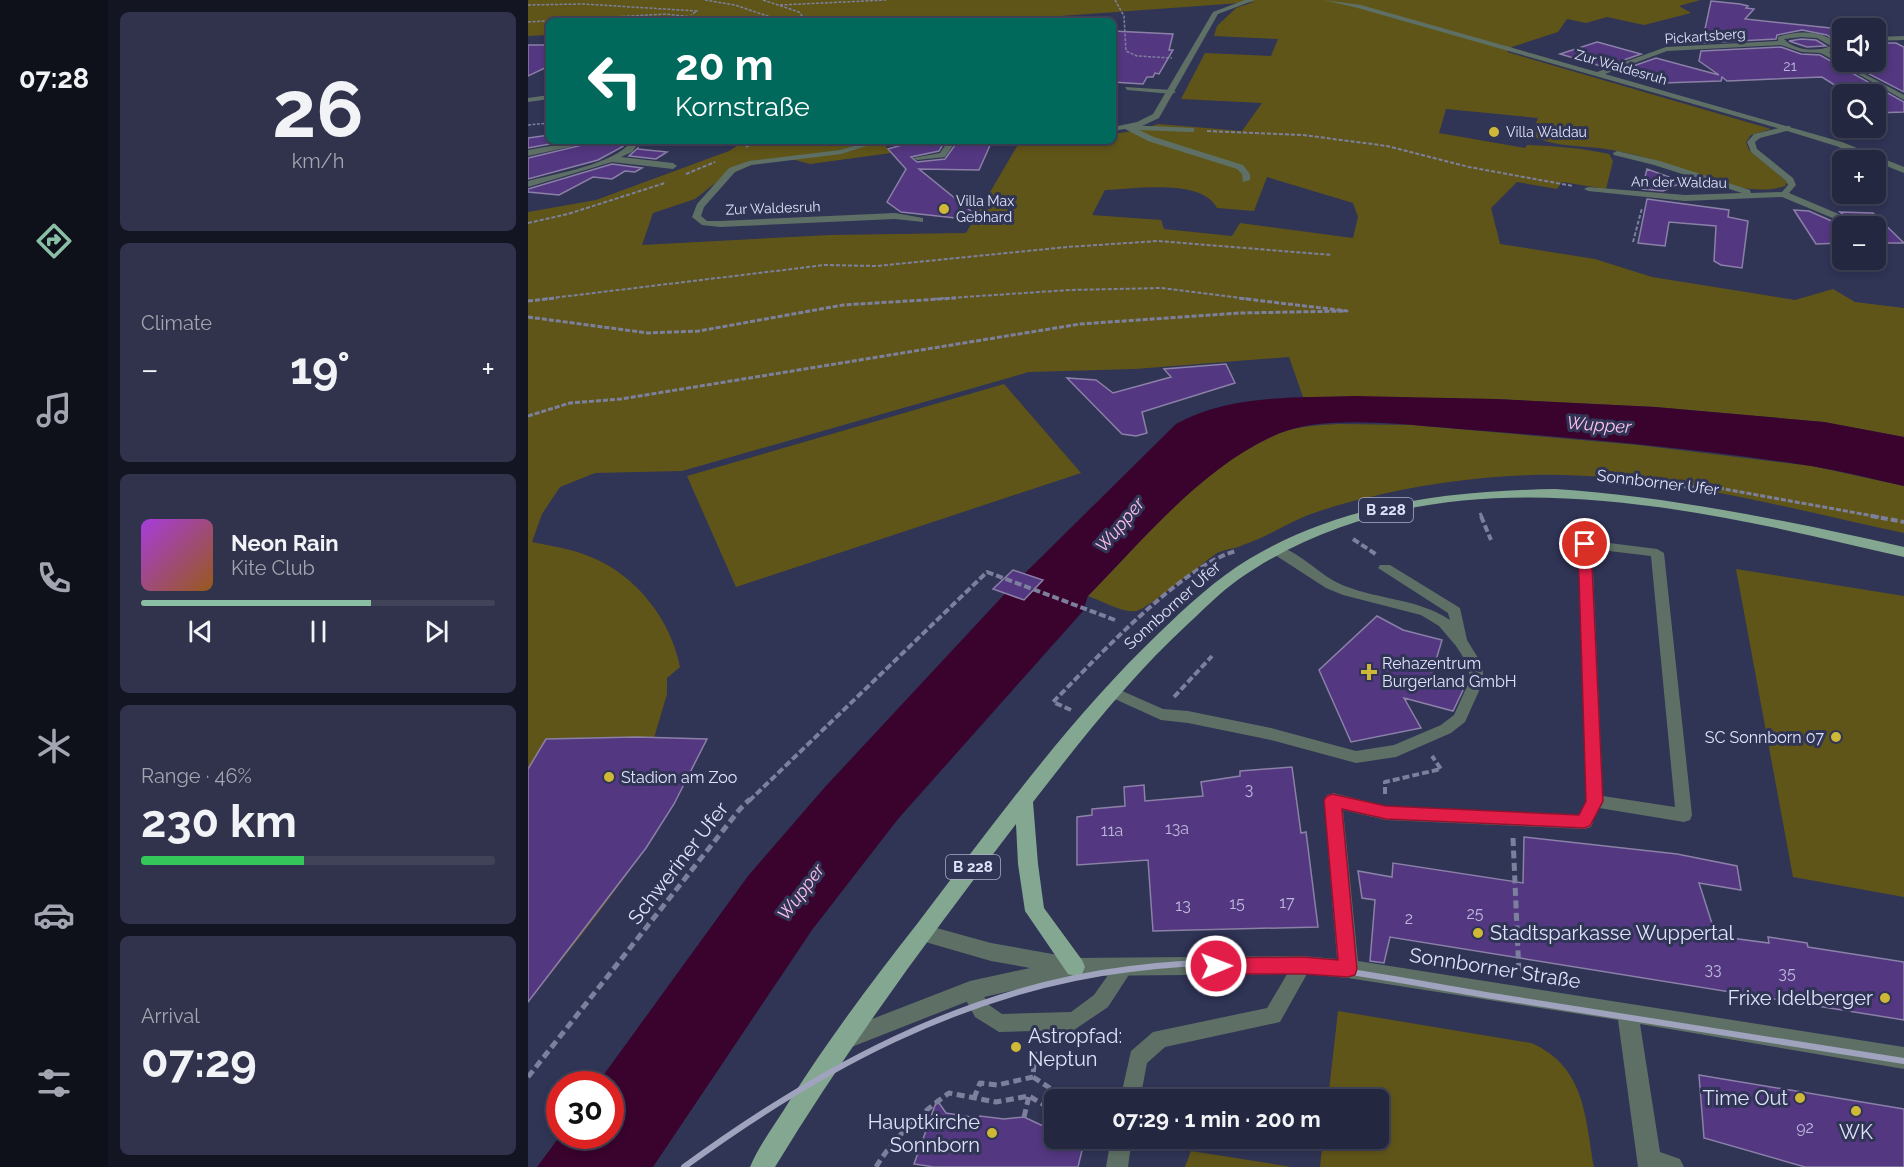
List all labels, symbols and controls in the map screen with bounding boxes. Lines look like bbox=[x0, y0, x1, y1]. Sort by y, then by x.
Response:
map controls bbox=[1832, 18, 1886, 270]
button: sound bbox=[1832, 18, 1886, 72]
street label: Pickartsberg bbox=[1664, 25, 1746, 47]
text: 20 m bbox=[675, 41, 774, 90]
icon: left bbox=[576, 42, 654, 120]
street label: Zur Waldesruh bbox=[1573, 46, 1669, 88]
house number: 21 bbox=[1783, 58, 1797, 74]
text: 07:28 bbox=[19, 63, 89, 94]
text: 26 bbox=[272, 64, 364, 155]
button: search bbox=[1832, 84, 1886, 138]
text: Kornstraße bbox=[675, 91, 810, 122]
place label: Villa Waldau bbox=[1506, 124, 1587, 140]
marker: Villa Waldau bbox=[1487, 125, 1501, 139]
text: km/h bbox=[292, 149, 344, 173]
button: + bbox=[1832, 150, 1886, 204]
street label: An der Waldau bbox=[1631, 173, 1727, 191]
place label: Villa Max Gebhard bbox=[956, 193, 1014, 225]
street label: Zur Waldesruh bbox=[725, 198, 821, 218]
marker: Villa Max Gebhard bbox=[937, 202, 951, 216]
button: − bbox=[1832, 216, 1886, 270]
icon: directions bbox=[33, 220, 75, 262]
text: Climate bbox=[141, 311, 212, 335]
text: 19° bbox=[290, 342, 350, 395]
text: − bbox=[141, 350, 159, 389]
text: + bbox=[481, 350, 495, 389]
icon: music bbox=[33, 389, 75, 431]
water label: Wupper bbox=[1566, 412, 1633, 437]
street label: Sonnborner Ufer bbox=[1596, 466, 1721, 499]
water label: Wupper bbox=[1091, 493, 1149, 556]
road number: B 228 bbox=[1359, 498, 1413, 522]
pin bbox=[1559, 518, 1610, 569]
icon: arrive bbox=[1568, 527, 1601, 560]
text: Neon Rain bbox=[231, 530, 339, 556]
text: Kite Club bbox=[231, 556, 315, 580]
icon: phone bbox=[33, 557, 75, 599]
street label: Sonnborner Ufer bbox=[1120, 557, 1225, 654]
icon: previous bbox=[184, 615, 217, 648]
icon: pause bbox=[302, 615, 335, 648]
icon: next bbox=[420, 615, 453, 648]
place label: Rehazentrum Burgerland GmbH bbox=[1382, 654, 1517, 691]
marker: Rehazentrum Burgerland GmbH bbox=[1360, 663, 1378, 681]
icon: climate bbox=[33, 725, 75, 767]
place label: SC Sonnborn 07 bbox=[1705, 728, 1824, 747]
marker: SC Sonnborn 07 bbox=[1829, 730, 1843, 744]
text: Range · 46% bbox=[141, 764, 252, 788]
place label: Stadion am Zoo bbox=[621, 768, 737, 787]
marker: Stadion am Zoo bbox=[602, 770, 616, 784]
house number: 3 bbox=[1245, 780, 1253, 799]
text: 230 km bbox=[141, 795, 297, 848]
street label: Schweriner Ufer bbox=[623, 797, 733, 929]
house number: 13a bbox=[1165, 819, 1189, 838]
house number: 11a bbox=[1101, 821, 1123, 840]
road number: B 228 bbox=[946, 855, 1000, 879]
water label: Wupper bbox=[773, 859, 829, 924]
house number: 17 bbox=[1279, 893, 1295, 912]
icon: car bbox=[33, 894, 75, 936]
house number: 15 bbox=[1229, 894, 1245, 913]
house number: 13 bbox=[1175, 896, 1191, 915]
house number: 25 bbox=[1466, 904, 1484, 923]
house number: 2 bbox=[1405, 909, 1413, 928]
place label: Stadtsparkasse Wuppertal bbox=[1490, 921, 1735, 945]
marker: Stadtsparkasse Wuppertal bbox=[1471, 926, 1485, 940]
position arrow bbox=[1184, 934, 1248, 998]
street label: Sonnborner Straße bbox=[1408, 943, 1583, 993]
house number: 33 bbox=[1704, 960, 1722, 979]
house number: 35 bbox=[1778, 964, 1796, 983]
place label: Frixe Idelberger bbox=[1728, 986, 1873, 1010]
marker: Frixe Idelberger bbox=[1878, 991, 1892, 1005]
text: Arrival bbox=[141, 1004, 200, 1028]
place label: Astropfad: Neptun bbox=[1028, 1024, 1122, 1071]
text: 07:29 bbox=[141, 1035, 257, 1088]
marker: Astropfad: Neptun bbox=[1009, 1040, 1023, 1054]
icon: filters bbox=[33, 1062, 75, 1104]
speed limit sign: 30 bbox=[546, 1071, 624, 1149]
place label: Time Out bbox=[1703, 1086, 1788, 1110]
marker: Time Out bbox=[1793, 1091, 1807, 1105]
marker: WK bbox=[1849, 1104, 1863, 1118]
text: 07:29 · 1 min · 200 m bbox=[1112, 1106, 1321, 1132]
place label: Hauptkirche Sonnborn bbox=[868, 1110, 980, 1157]
house number: 92 bbox=[1796, 1118, 1814, 1137]
place label: WK bbox=[1839, 1120, 1873, 1144]
marker: Hauptkirche Sonnborn bbox=[985, 1126, 999, 1140]

